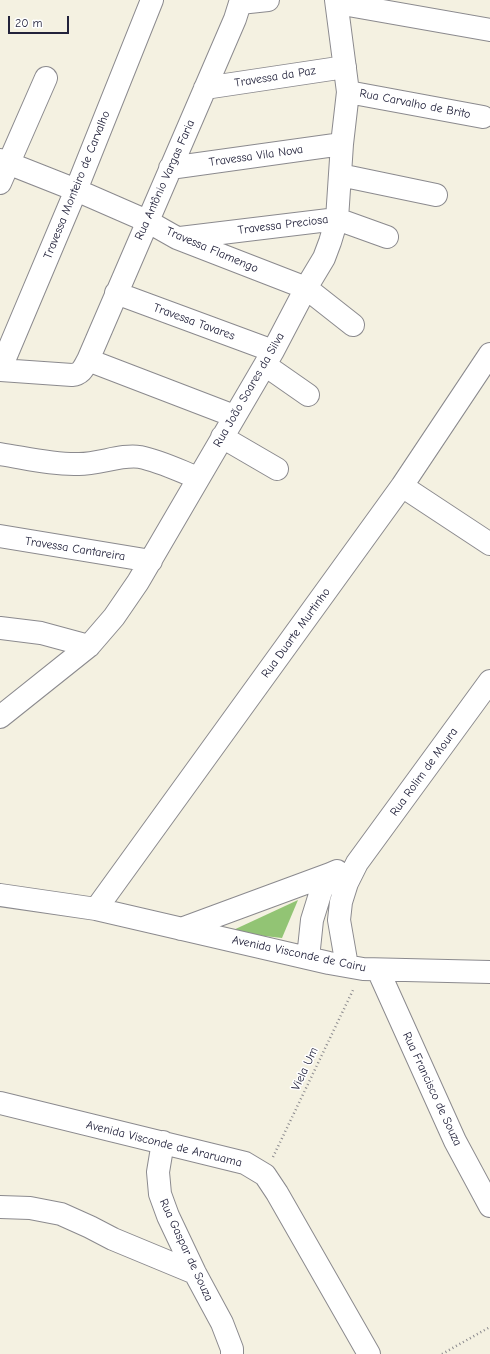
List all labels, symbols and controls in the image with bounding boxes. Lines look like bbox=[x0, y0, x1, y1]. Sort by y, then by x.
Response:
scale bar bbox=[10, 8, 71, 34]
text: 20 m bbox=[15, 16, 43, 30]
street label: Travessa da Paz bbox=[233, 63, 317, 91]
street label: Rua Carvalho de Brito bbox=[358, 86, 472, 122]
street label: Travessa Monteiro de Carvalho bbox=[41, 109, 113, 261]
street label: Rua Antônio Vargas Faria bbox=[132, 118, 198, 242]
street label: Travessa Vila Nova bbox=[208, 142, 304, 170]
street label: Travessa Preciosa bbox=[237, 212, 329, 238]
street label: Travessa Flamengo bbox=[164, 224, 260, 276]
street label: Travessa Tavares bbox=[151, 301, 237, 343]
street label: Rua João Soares da Silva bbox=[210, 330, 288, 450]
street label: Travessa Cantareira bbox=[24, 534, 126, 564]
street label: Rua Duarte Murtinho bbox=[259, 585, 333, 681]
street label: Rua Rolim de Moura bbox=[387, 725, 461, 819]
street label: Avenida Visconde de Cairu bbox=[231, 933, 367, 975]
street label: Rua Francisco de Souza bbox=[399, 1030, 465, 1148]
street label: Viela Um bbox=[289, 1045, 321, 1093]
street label: Avenida Visconde de Araruama bbox=[85, 1118, 243, 1170]
street label: Rua Gaspar de Souza bbox=[156, 1197, 216, 1303]

